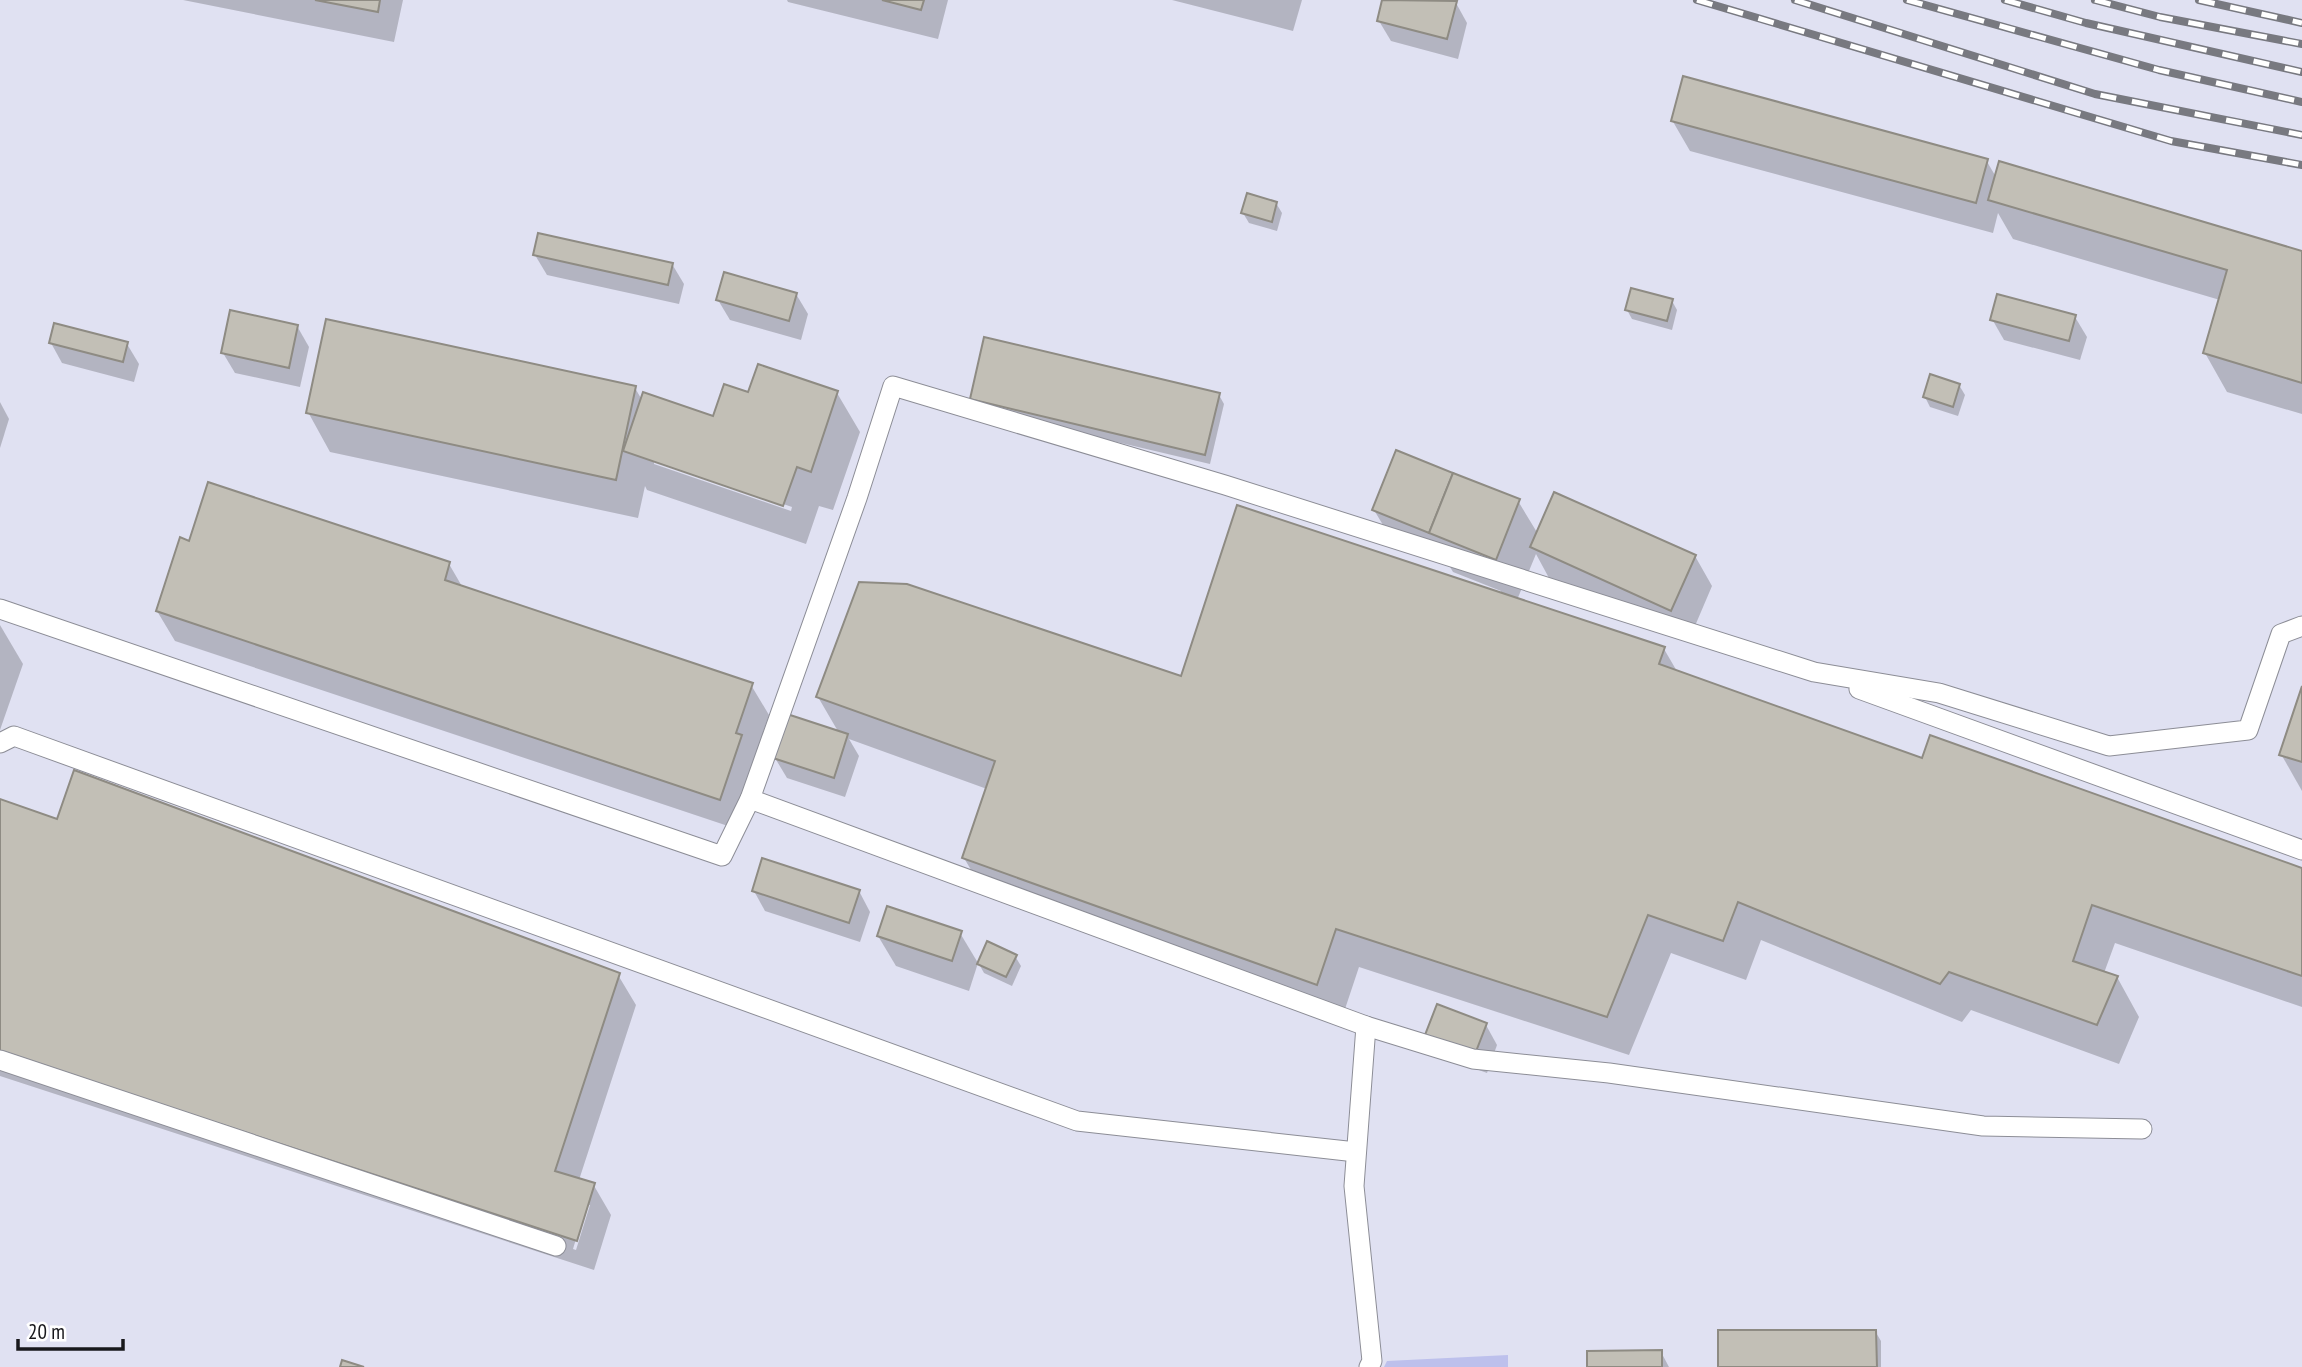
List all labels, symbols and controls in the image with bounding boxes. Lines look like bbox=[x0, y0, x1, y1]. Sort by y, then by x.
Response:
scale bar bbox=[18, 1308, 122, 1352]
text: 20 m bbox=[28, 1318, 65, 1345]

